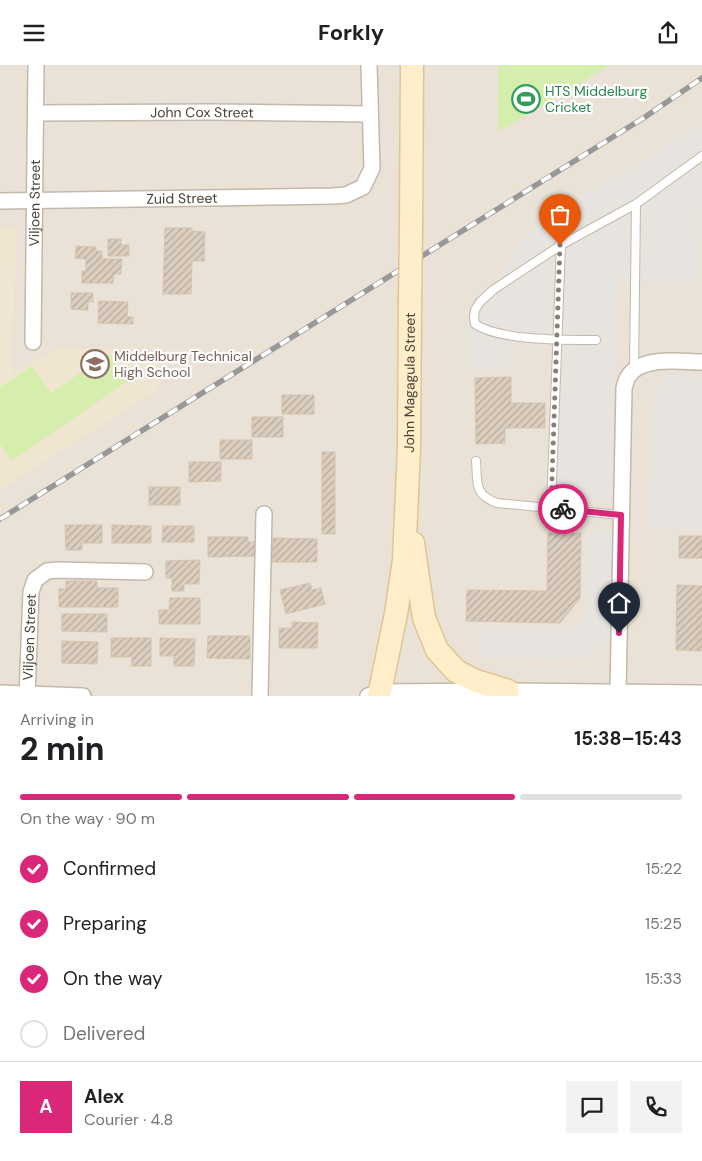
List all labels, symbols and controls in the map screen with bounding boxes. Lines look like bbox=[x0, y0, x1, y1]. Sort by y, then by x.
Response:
text: Forkly bbox=[318, 18, 384, 47]
icon: menu bbox=[20, 19, 48, 47]
icon: share bbox=[654, 19, 682, 47]
place label: HTS Middelburg Cricket bbox=[545, 82, 648, 116]
sports icon: HTS Middelburg Cricket bbox=[511, 84, 541, 114]
street label: John Cox Street bbox=[150, 103, 254, 122]
street label: Viljoen Street bbox=[25, 159, 44, 247]
street label: Zuid Street bbox=[146, 189, 218, 208]
pin bbox=[539, 194, 581, 245]
icon: bag bbox=[546, 201, 574, 229]
street label: John Magagula Street bbox=[400, 312, 419, 453]
place label: Middelburg Technical High School bbox=[114, 347, 252, 381]
school or university icon: Middelburg Technical High School bbox=[80, 349, 110, 379]
courier bbox=[538, 484, 588, 534]
icon: bike bbox=[549, 495, 577, 523]
pin bbox=[598, 582, 640, 633]
icon: home bbox=[605, 589, 633, 617]
street label: Viljoen Street bbox=[19, 593, 40, 681]
text: Arriving in bbox=[20, 709, 94, 730]
text: 15:38–15:43 bbox=[574, 726, 682, 751]
text: 2 min bbox=[20, 728, 105, 770]
text: On the way · 90 m bbox=[20, 808, 155, 829]
icon: check bbox=[20, 855, 48, 883]
text: Confirmed bbox=[63, 856, 156, 881]
text: 15:22 bbox=[646, 858, 682, 879]
icon: check bbox=[20, 910, 48, 938]
text: Preparing bbox=[63, 911, 147, 936]
text: 15:25 bbox=[645, 913, 682, 934]
icon: check bbox=[20, 965, 48, 993]
text: On the way bbox=[63, 966, 163, 991]
text: 15:33 bbox=[645, 968, 682, 989]
text: Delivered bbox=[63, 1021, 145, 1046]
button: chat bbox=[566, 1081, 618, 1133]
button: phone bbox=[630, 1081, 682, 1133]
text: Alex bbox=[84, 1084, 124, 1109]
text: A bbox=[39, 1094, 53, 1119]
text: Courier · 4.8 bbox=[84, 1109, 173, 1130]

